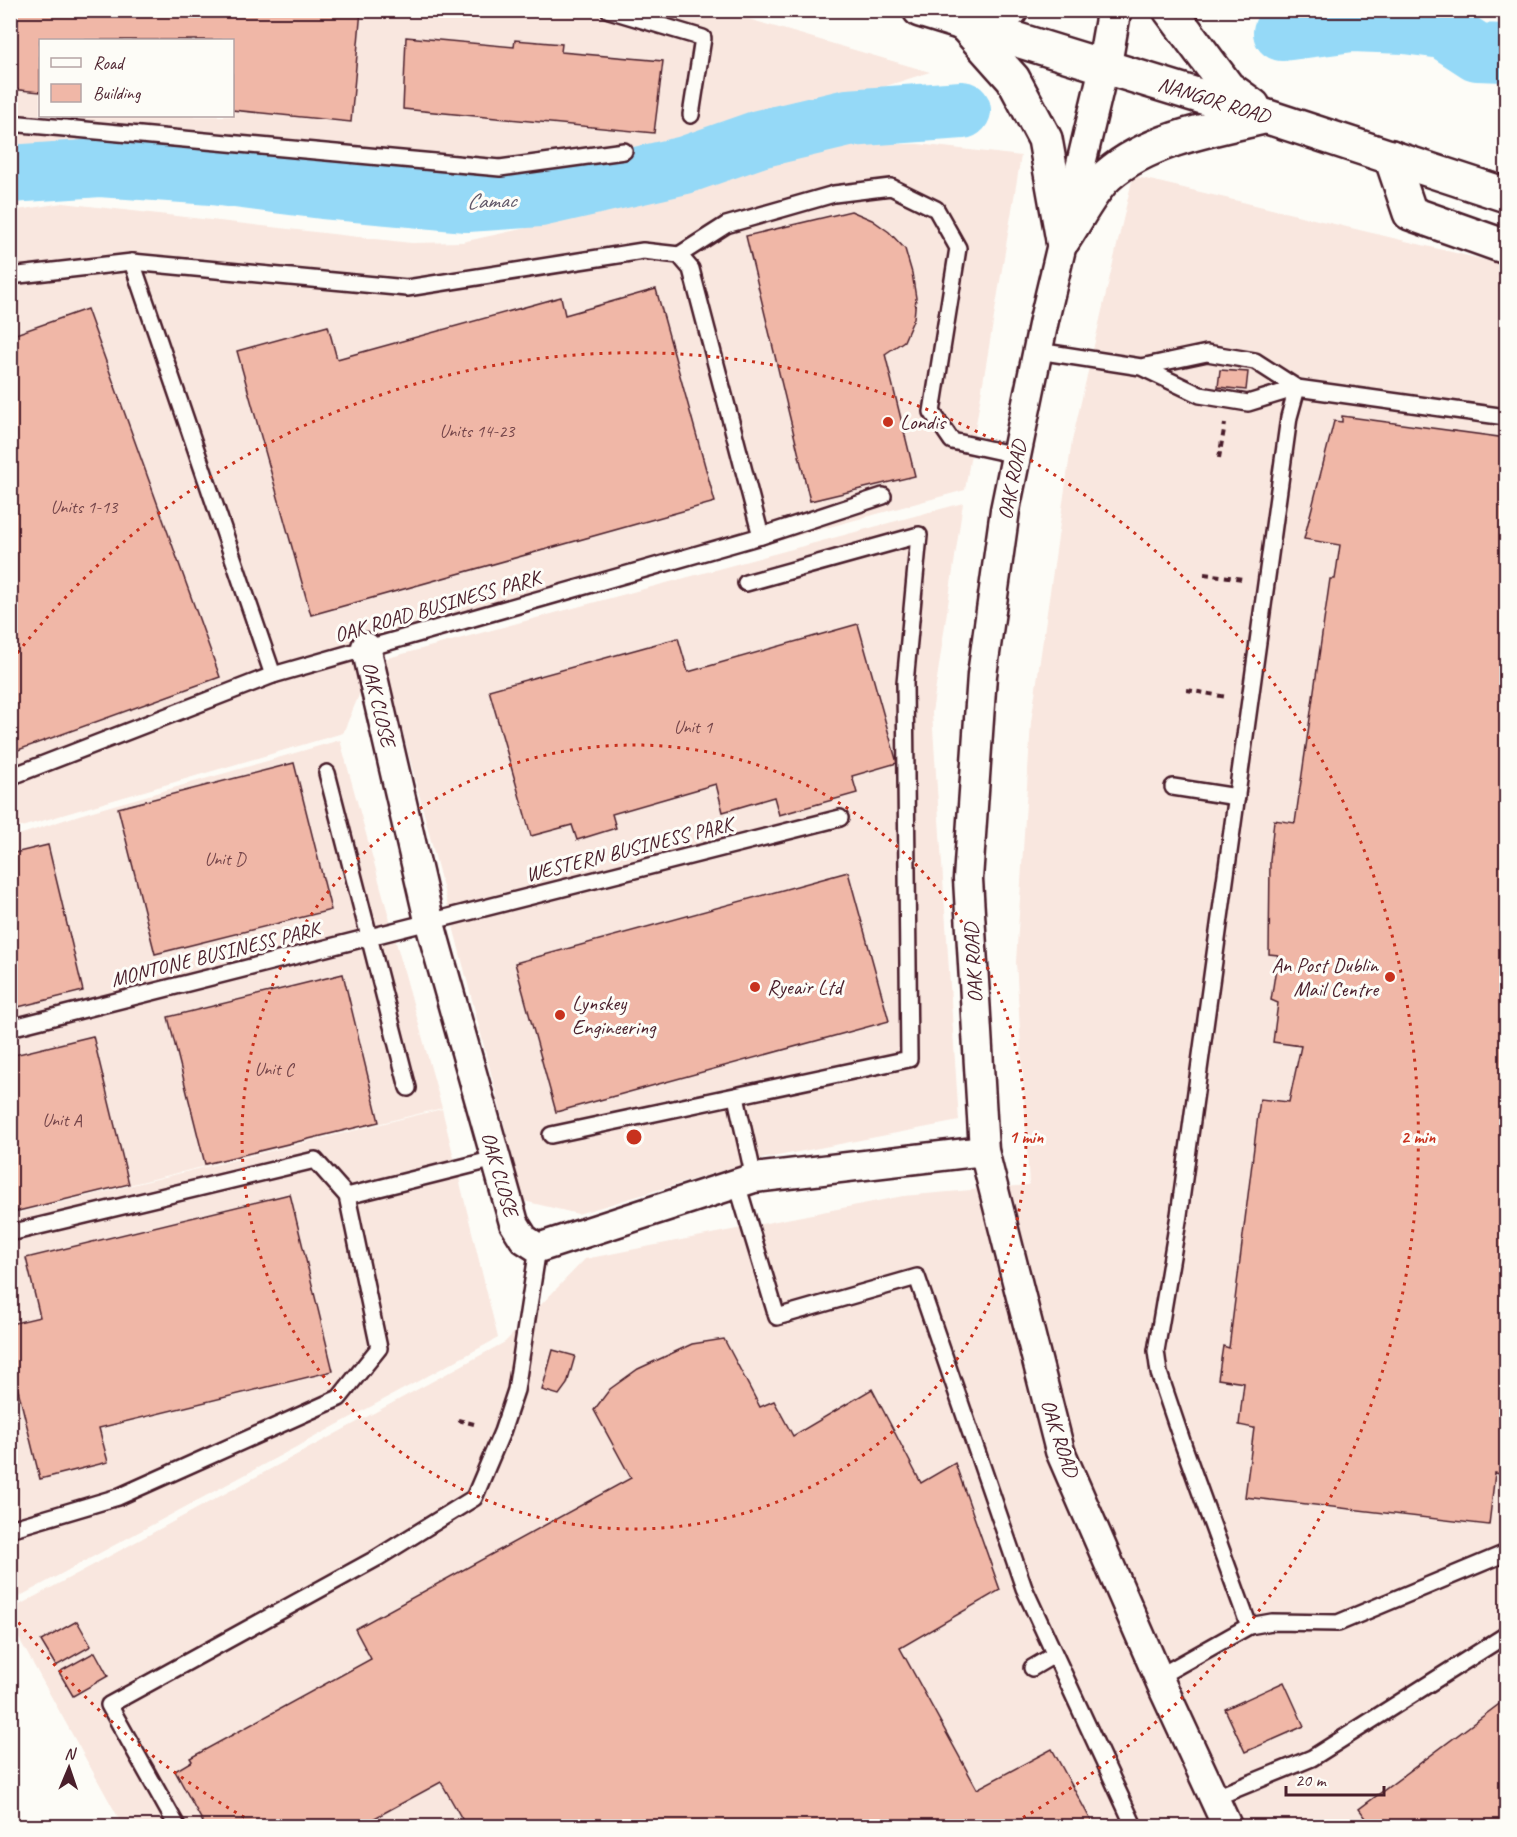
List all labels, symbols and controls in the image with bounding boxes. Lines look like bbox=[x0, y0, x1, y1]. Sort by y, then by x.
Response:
legend bbox=[39, 39, 234, 117]
text: Road bbox=[93, 52, 126, 74]
street label: NANGOR ROAD bbox=[1155, 71, 1275, 130]
text: Building bbox=[93, 82, 142, 104]
water label: Camac bbox=[466, 186, 519, 216]
place label: Londis bbox=[900, 409, 947, 435]
marker: Londis bbox=[881, 415, 895, 429]
house number: Units 14-23 bbox=[440, 420, 516, 442]
street label: OAK ROAD bbox=[992, 437, 1033, 522]
house number: Units 1-13 bbox=[51, 496, 119, 518]
street label: OAK ROAD BUSINESS PARK bbox=[331, 563, 546, 648]
street label: OAK CLOSE bbox=[357, 659, 402, 752]
house number: Unit 1 bbox=[674, 716, 713, 738]
street label: WESTERN BUSINESS PARK bbox=[523, 810, 740, 887]
house number: Unit D bbox=[205, 848, 247, 870]
street label: MONTONE BUSINESS PARK bbox=[108, 915, 325, 992]
street label: OAK ROAD bbox=[958, 921, 988, 1004]
place label: An Post Dublin Mail Centre bbox=[1271, 952, 1380, 1002]
marker: An Post Dublin Mail Centre bbox=[1383, 970, 1397, 984]
place label: Ryeair Ltd bbox=[767, 974, 846, 1000]
marker: Ryeair Ltd bbox=[748, 980, 762, 994]
place label: Lynskey Engineering bbox=[572, 990, 657, 1040]
marker: Lynskey Engineering bbox=[553, 1008, 567, 1022]
house number: Unit C bbox=[255, 1058, 296, 1080]
house number: Unit A bbox=[42, 1109, 83, 1131]
text: 1 min bbox=[1009, 1126, 1044, 1148]
text: 2 min bbox=[1401, 1126, 1436, 1148]
centre of rings bbox=[624, 1127, 644, 1147]
street label: OAK CLOSE bbox=[476, 1129, 525, 1222]
street label: OAK ROAD bbox=[1035, 1396, 1085, 1482]
north arrow bbox=[39, 1738, 99, 1798]
text: N bbox=[64, 1744, 78, 1764]
scale bar bbox=[1286, 1759, 1384, 1797]
text: 20 m bbox=[1295, 1769, 1328, 1791]

